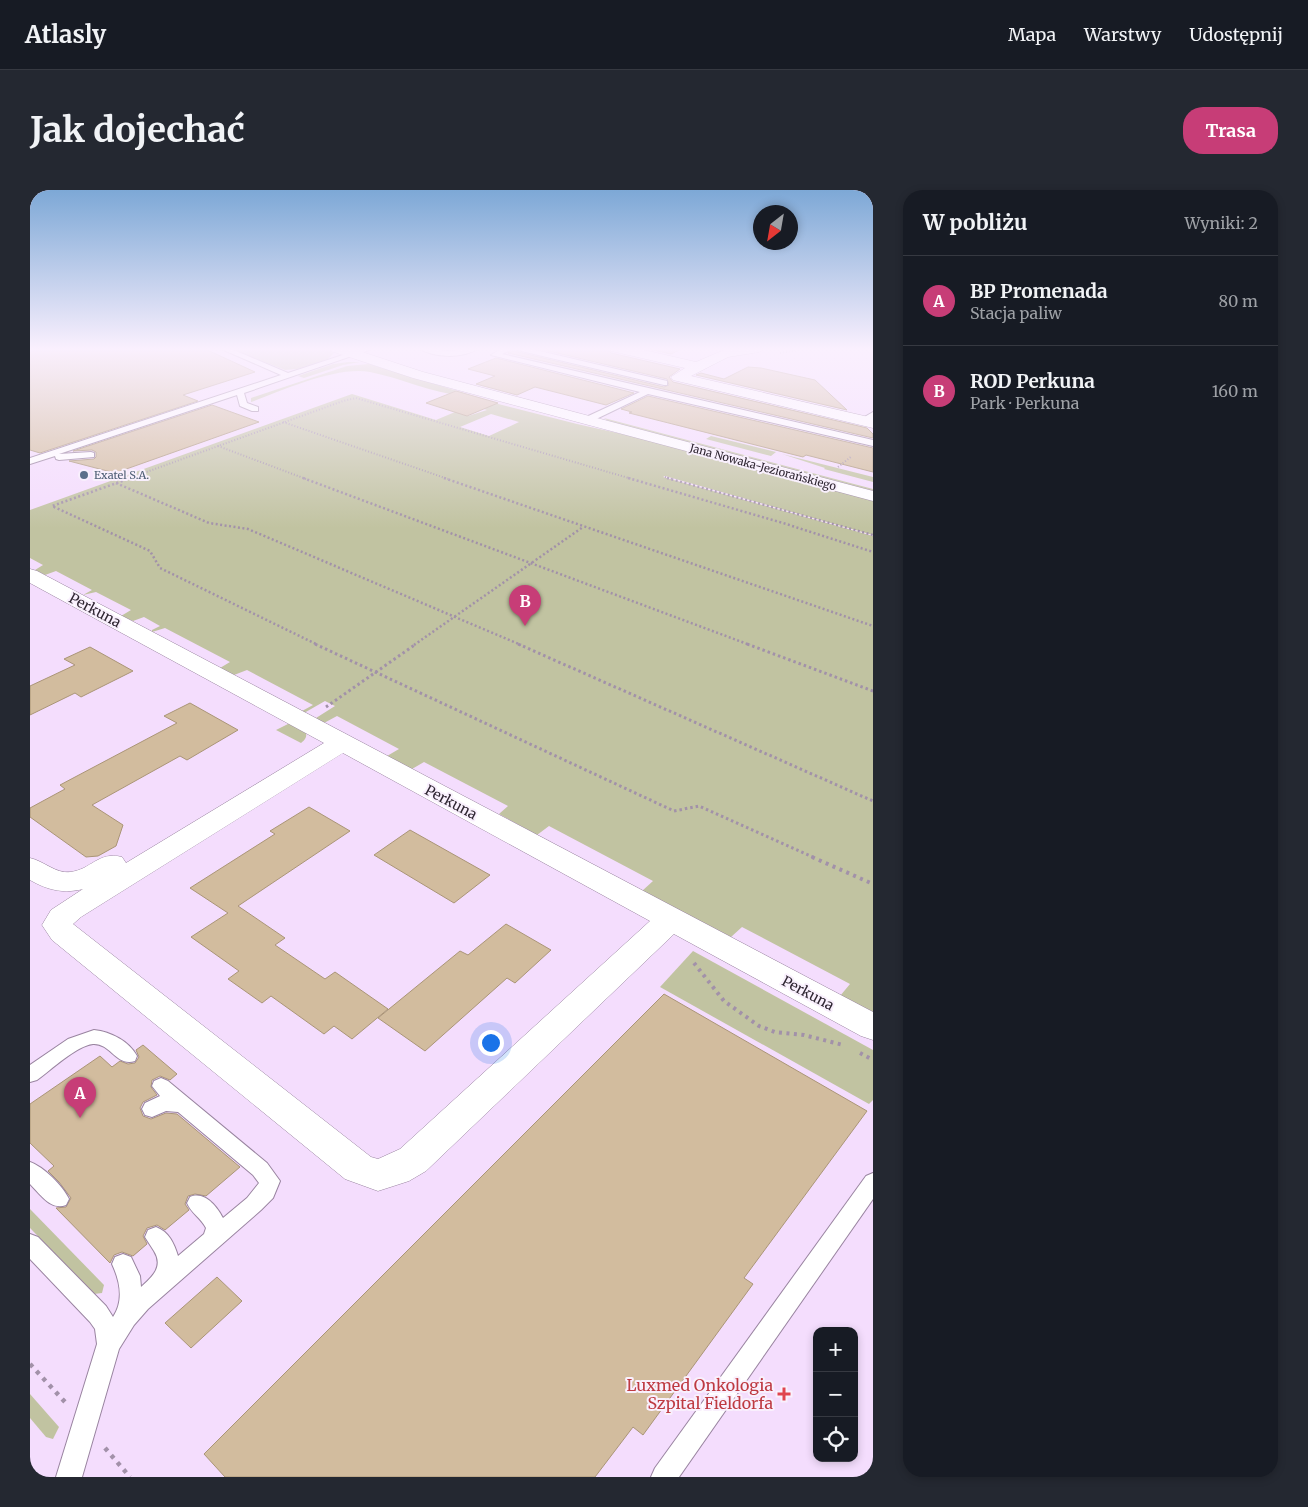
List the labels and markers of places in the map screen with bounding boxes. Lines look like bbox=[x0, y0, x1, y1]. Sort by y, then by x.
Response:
place label: Exatel S.A. bbox=[94, 468, 149, 482]
marker: Exatel S.A. bbox=[78, 469, 90, 481]
pin: B bbox=[509, 585, 541, 626]
pin: A bbox=[64, 1077, 96, 1118]
place label: Luxmed Onkologia Szpital Fieldorfa bbox=[626, 1375, 773, 1413]
marker: Luxmed Onkologia Szpital Fieldorfa bbox=[777, 1387, 791, 1401]

